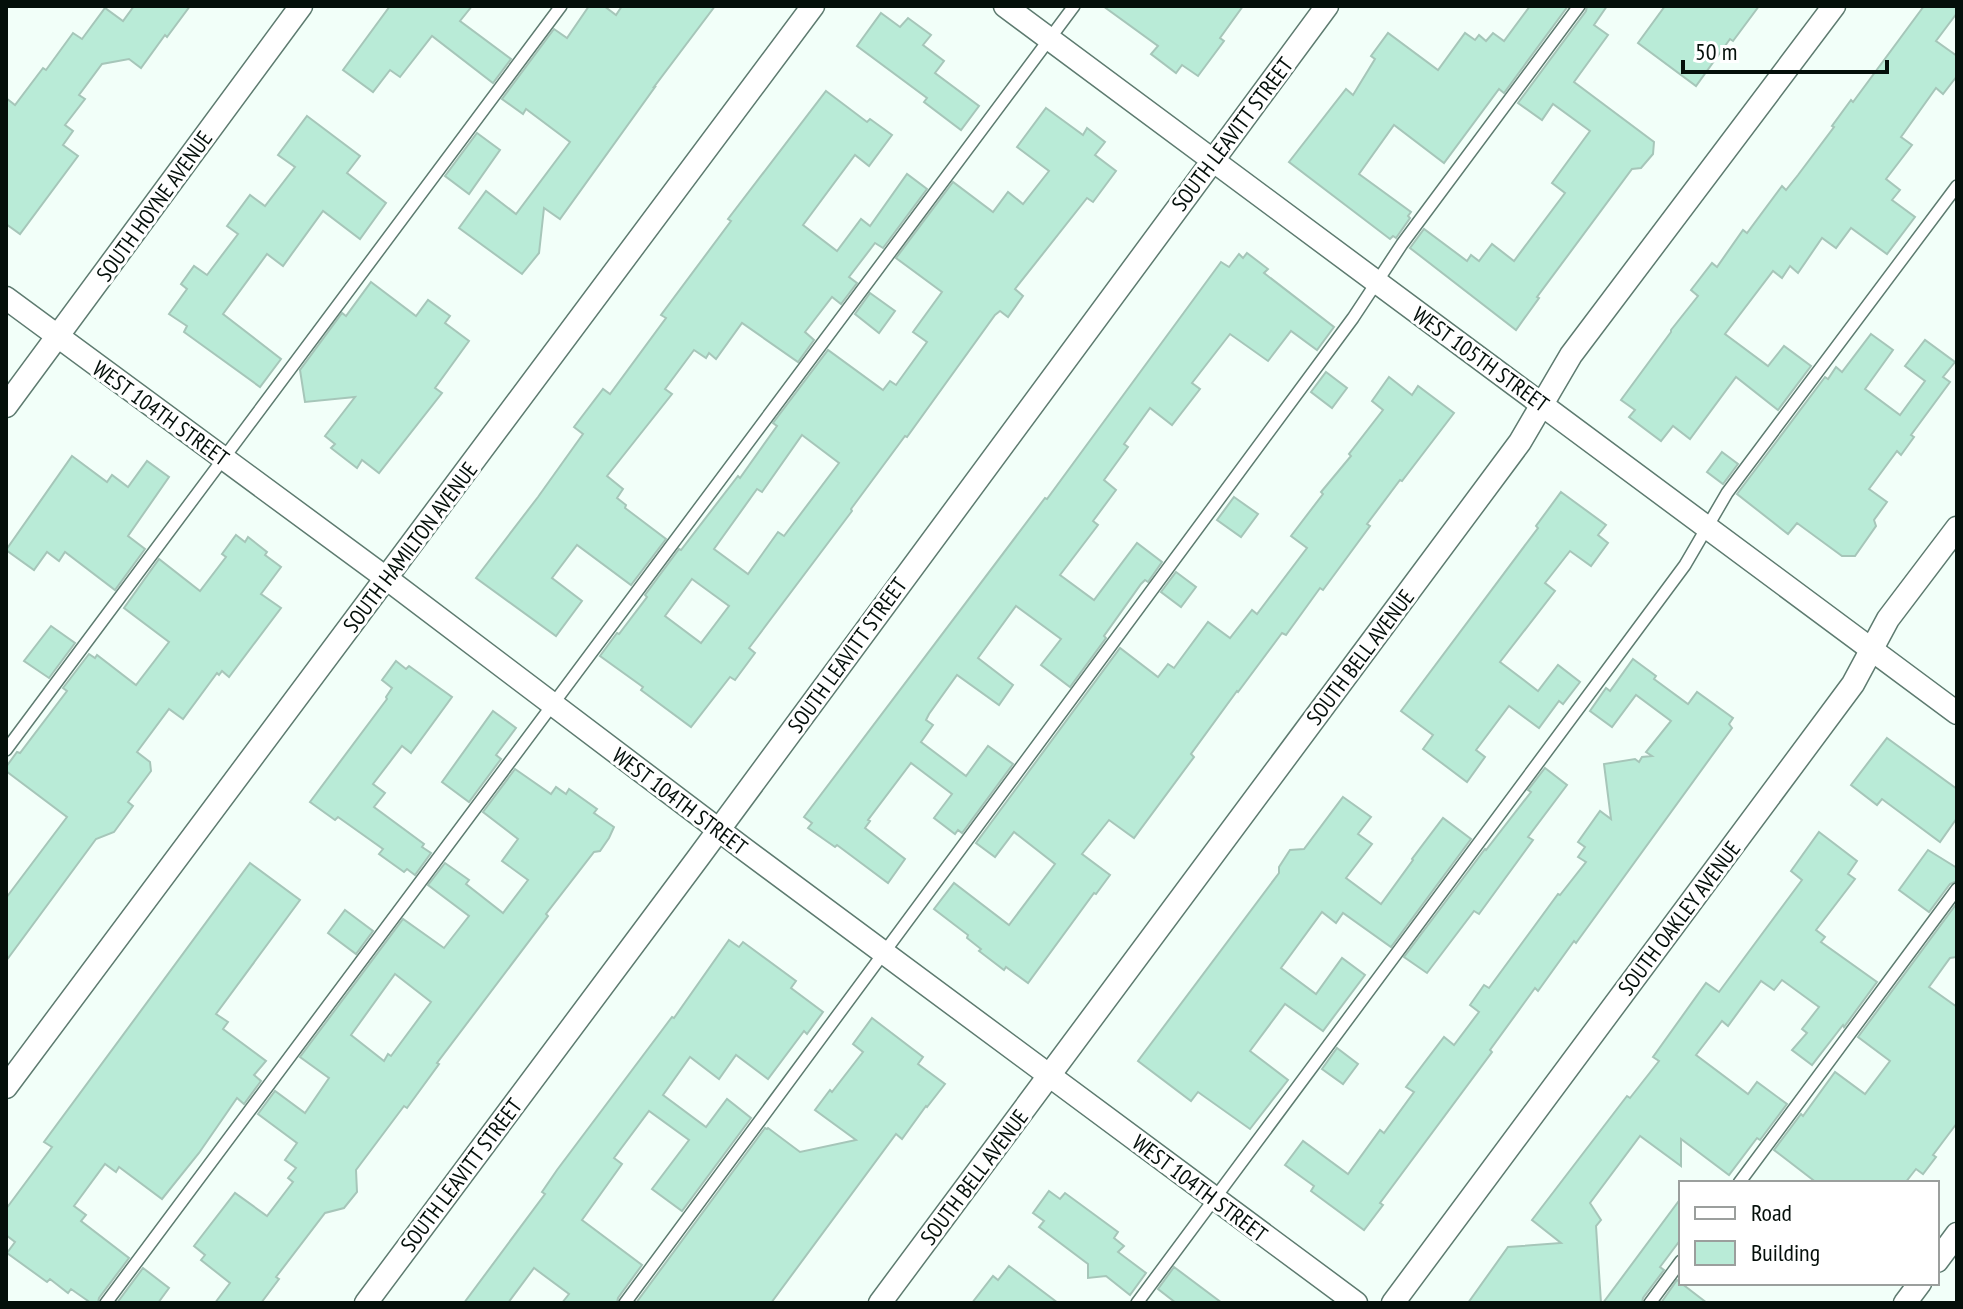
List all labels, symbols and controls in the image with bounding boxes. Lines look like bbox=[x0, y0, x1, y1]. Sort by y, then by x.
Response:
scale bar bbox=[1683, 24, 1887, 74]
text: 50 m bbox=[1695, 36, 1737, 67]
street label: SOUTH LEAVITT STREET bbox=[1165, 51, 1299, 216]
street label: SOUTH HOYNE AVENUE bbox=[90, 125, 218, 287]
street label: WEST 105TH STREET bbox=[1407, 300, 1555, 418]
street label: WEST 104TH STREET bbox=[87, 354, 235, 472]
street label: SOUTH HAMILTON AVENUE bbox=[337, 456, 483, 638]
street label: SOUTH LEAVITT STREET bbox=[781, 572, 913, 738]
street label: SOUTH BELL AVENUE bbox=[1300, 584, 1420, 730]
street label: WEST 104TH STREET bbox=[607, 741, 753, 861]
street label: SOUTH OAKLEY AVENUE bbox=[1612, 835, 1746, 1001]
street label: SOUTH LEAVITT STREET bbox=[394, 1092, 528, 1257]
street label: SOUTH BELL AVENUE bbox=[914, 1104, 1034, 1250]
street label: WEST 104TH STREET bbox=[1127, 1128, 1273, 1248]
legend bbox=[1679, 1181, 1939, 1285]
text: Road bbox=[1751, 1197, 1792, 1228]
text: Building bbox=[1751, 1237, 1820, 1268]

